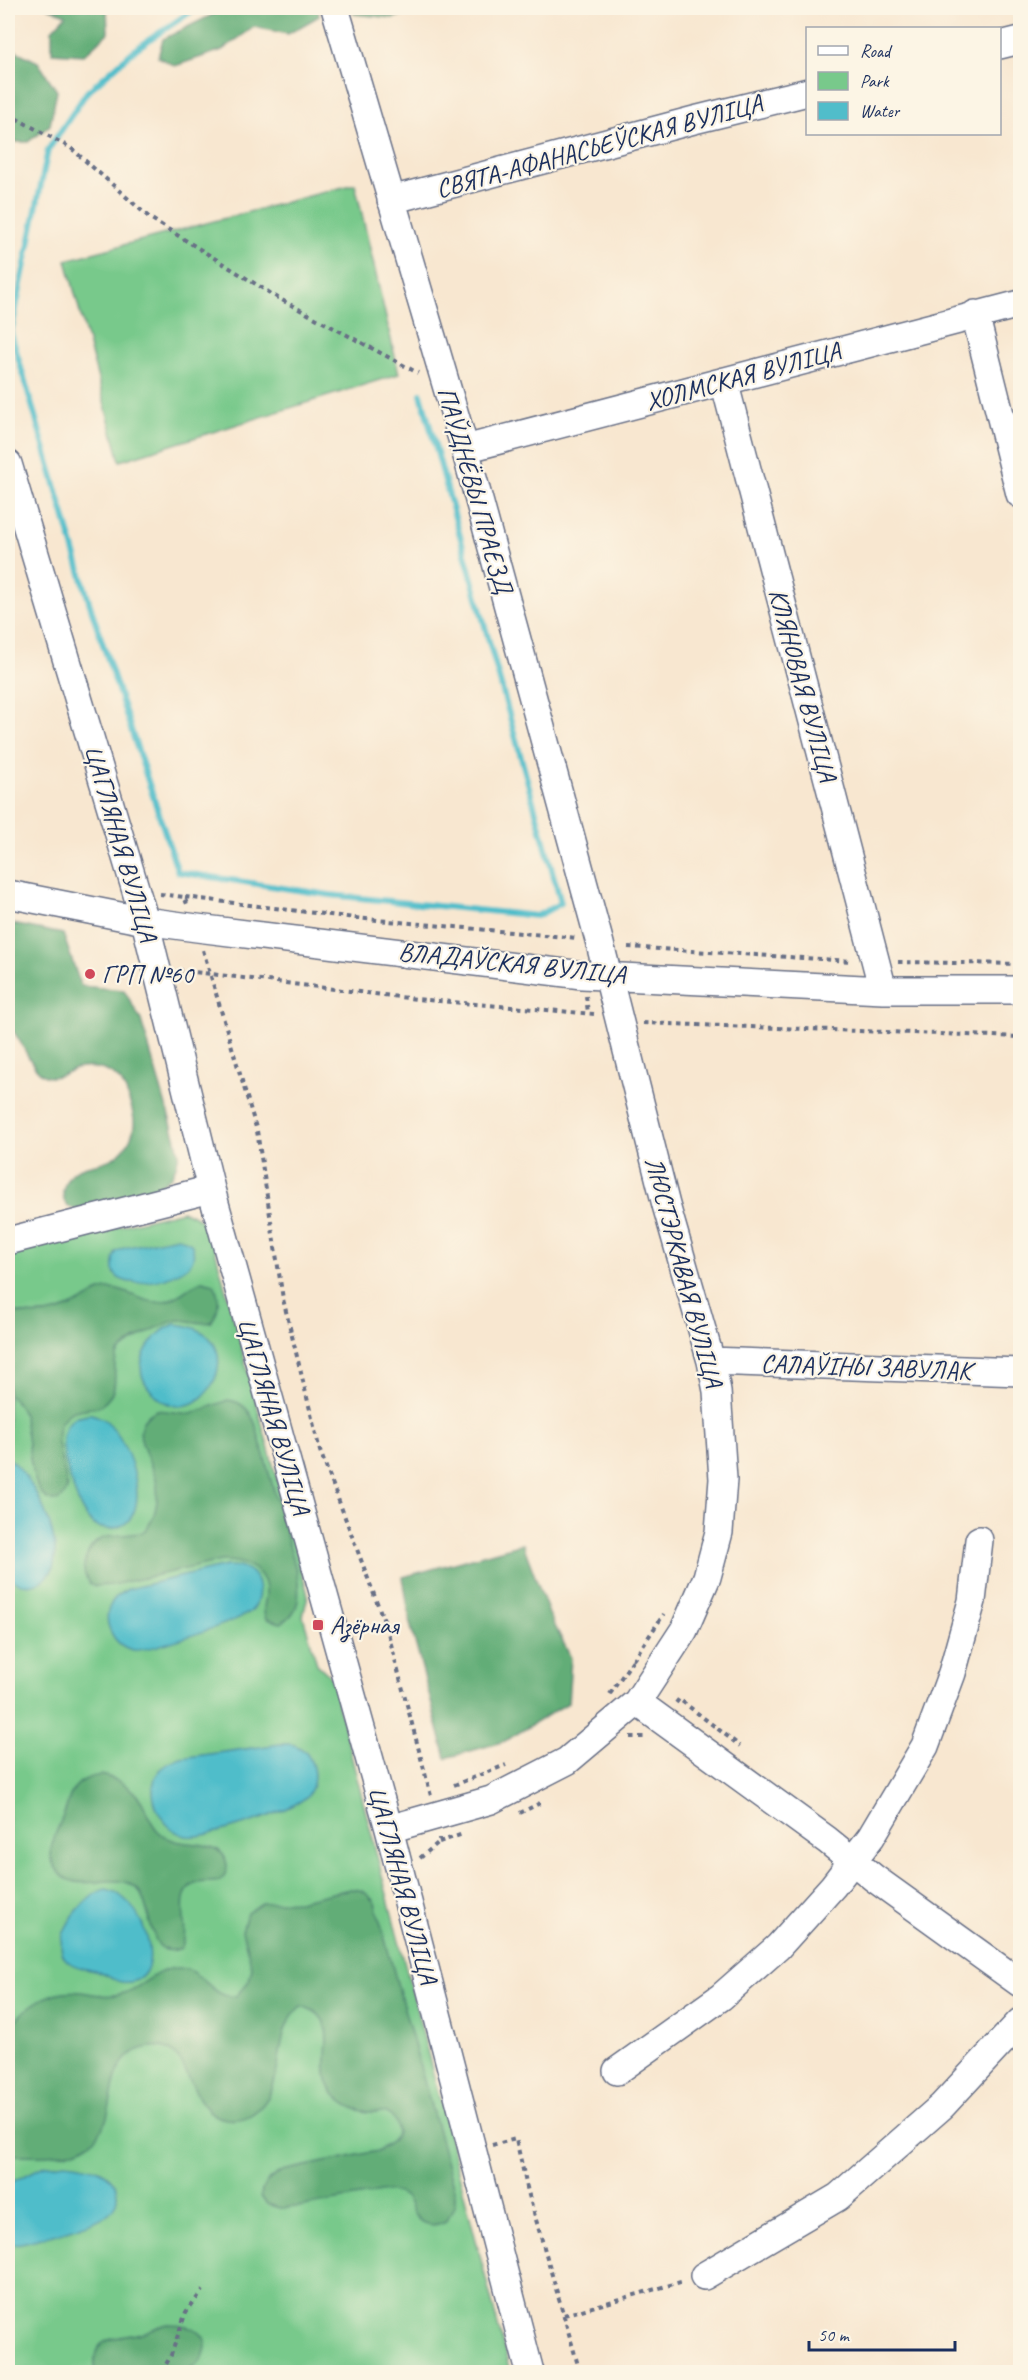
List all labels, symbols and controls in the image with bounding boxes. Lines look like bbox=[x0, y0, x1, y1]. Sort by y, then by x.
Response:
legend bbox=[806, 27, 1001, 135]
text: Road bbox=[860, 40, 893, 62]
text: Park bbox=[860, 70, 890, 92]
street label: СВЯТА-АФАНАСЬЕЎСКАЯ ВУЛІЦА bbox=[432, 86, 768, 205]
text: Water bbox=[860, 100, 901, 122]
street label: ХОЛМСКАЯ ВУЛІЦА bbox=[642, 334, 846, 418]
street label: ПАЎДНЁВЫ ПРАЕЗД bbox=[430, 383, 521, 599]
street label: КЛЯНОВАЯ ВУЛІЦА bbox=[761, 585, 845, 787]
street label: ЦАГЛЯНАЯ ВУЛІЦА bbox=[77, 741, 165, 947]
street label: ВЛАДАЎСКАЯ ВУЛІЦА bbox=[397, 935, 629, 992]
place label: ГРП №60 bbox=[102, 958, 195, 991]
marker: ГРП №60 bbox=[83, 967, 97, 981]
street label: ЛЮСТЭРКАВАЯ ВУЛІЦА bbox=[637, 1153, 731, 1393]
street label: ЦАГЛЯНАЯ ВУЛІЦА bbox=[230, 1314, 318, 1520]
street label: САЛАЎІНЫ ЗАВУЛАК bbox=[760, 1347, 977, 1387]
place label: Азёрная bbox=[330, 1609, 400, 1643]
marker: Азёрная bbox=[311, 1618, 325, 1632]
street label: ЦАГЛЯНАЯ ВУЛІЦА bbox=[361, 1783, 446, 1989]
scale bar bbox=[809, 2314, 954, 2352]
text: 50 m bbox=[818, 2324, 851, 2346]

